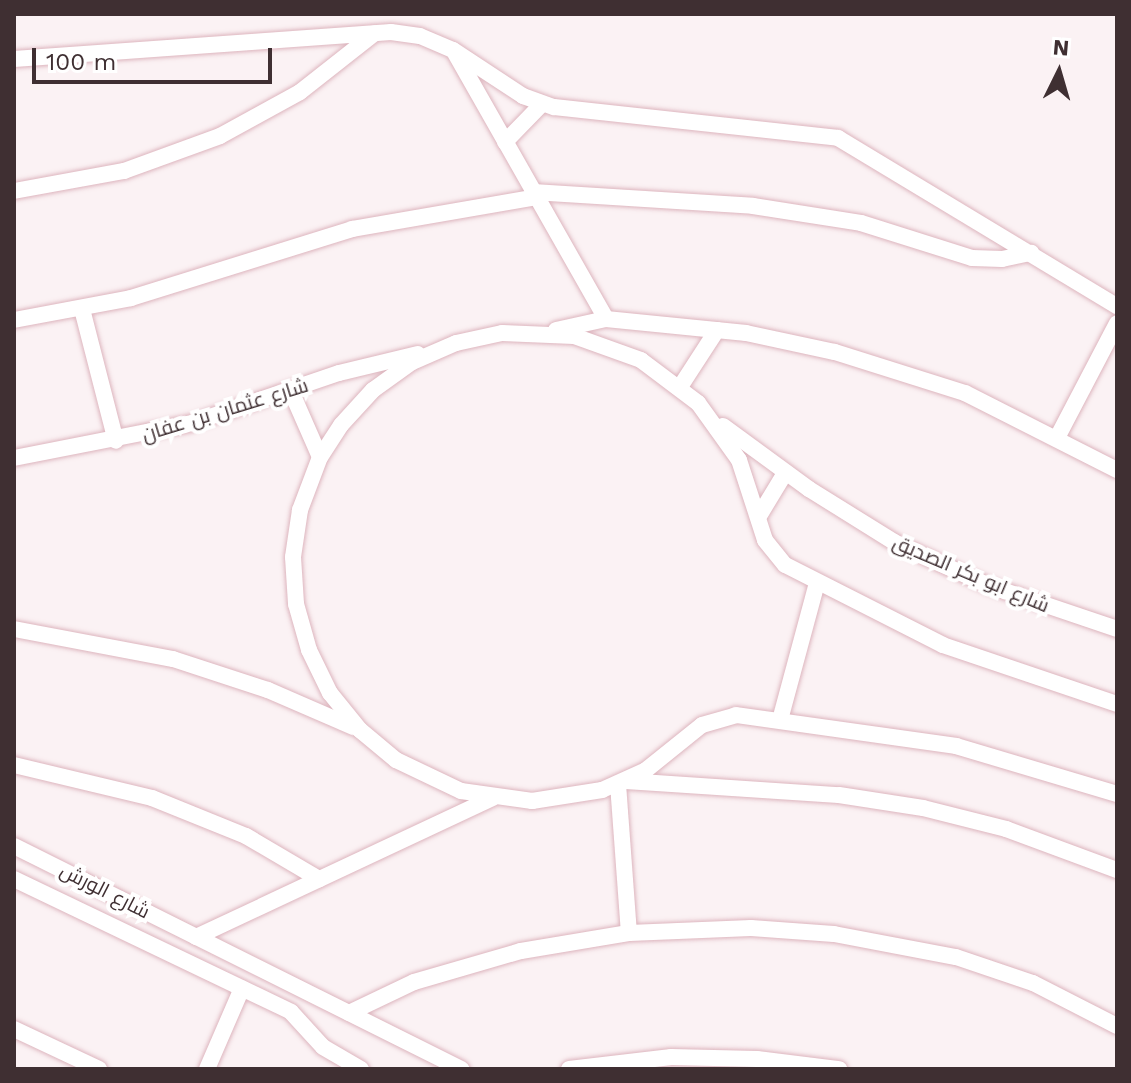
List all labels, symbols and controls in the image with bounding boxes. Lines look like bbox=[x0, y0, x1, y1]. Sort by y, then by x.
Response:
scale bar bbox=[36, 32, 276, 82]
north arrow bbox=[1019, 32, 1099, 112]
text: N bbox=[1052, 34, 1070, 61]
text: 100 m bbox=[46, 48, 116, 76]
street label: شارع عثمان بن عفان bbox=[139, 373, 311, 447]
street label: شارع ابو بكر الصديق bbox=[889, 530, 1053, 618]
street label: شارع الورش bbox=[56, 858, 154, 924]

